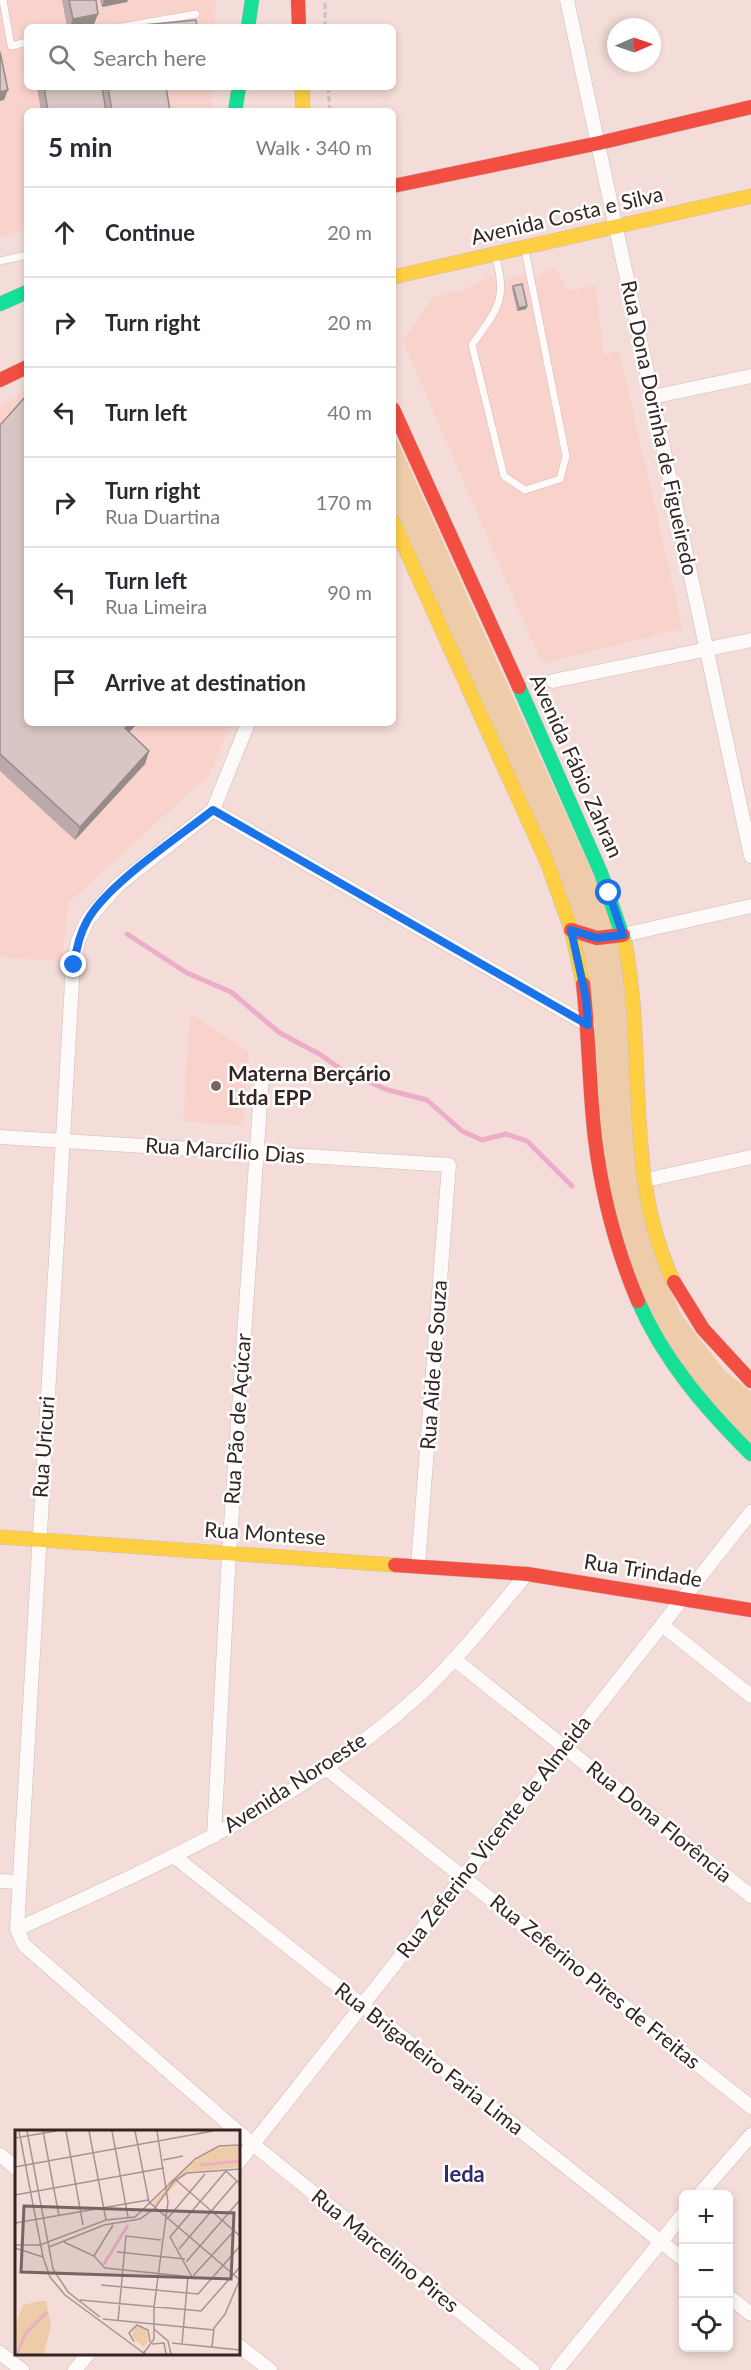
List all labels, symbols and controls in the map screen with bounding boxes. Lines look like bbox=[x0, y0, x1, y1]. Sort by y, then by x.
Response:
north arrow bbox=[607, 18, 661, 72]
search box bbox=[24, 24, 396, 90]
icon: search bbox=[45, 41, 78, 74]
text: Search here bbox=[93, 44, 206, 71]
text: 5 min bbox=[48, 131, 112, 163]
text: Walk · 340 m bbox=[256, 135, 372, 159]
street label: Avenida Costa e Silva bbox=[468, 180, 665, 249]
icon: ahead bbox=[48, 216, 81, 249]
text: Continue bbox=[105, 219, 195, 246]
text: 20 m bbox=[327, 220, 372, 244]
street label: Rua Dona Dorinha de Figueiredo bbox=[617, 278, 704, 578]
icon: right bbox=[48, 306, 81, 339]
text: Turn right bbox=[105, 309, 200, 336]
text: 20 m bbox=[327, 310, 372, 334]
icon: left bbox=[48, 396, 81, 429]
text: Turn left bbox=[105, 399, 187, 426]
text: 40 m bbox=[327, 400, 372, 424]
text: Turn right bbox=[105, 477, 200, 504]
icon: right bbox=[48, 486, 81, 519]
text: 170 m bbox=[316, 490, 372, 514]
text: Rua Duartina bbox=[105, 504, 220, 528]
text: Turn left bbox=[105, 567, 187, 594]
icon: left bbox=[48, 576, 81, 609]
text: 90 m bbox=[327, 580, 372, 604]
text: Rua Limeira bbox=[105, 594, 207, 618]
icon: arrive bbox=[48, 666, 81, 699]
text: Arrive at destination bbox=[105, 669, 306, 696]
street label: Avenida Fábio Zahran bbox=[526, 670, 629, 861]
route start bbox=[595, 879, 621, 905]
route end bbox=[60, 951, 86, 977]
place label: Materna Berçário Ltda EPP bbox=[228, 1060, 391, 1109]
marker: Materna Berçário Ltda EPP bbox=[209, 1079, 223, 1093]
street label: Rua Marcílio Dias bbox=[144, 1131, 306, 1168]
street label: Rua Aide de Souza bbox=[414, 1279, 451, 1451]
street label: Rua Pão de Açúcar bbox=[218, 1332, 255, 1505]
street label: Rua Uricuri bbox=[26, 1395, 59, 1499]
street label: Rua Montese bbox=[204, 1516, 327, 1549]
street label: Rua Trindade bbox=[582, 1548, 704, 1591]
street label: Rua Zeferino Vicente de Almeida bbox=[391, 1710, 595, 1962]
street label: Avenida Noroeste bbox=[218, 1726, 370, 1837]
street label: Rua Dona Florência bbox=[582, 1755, 738, 1887]
street label: Rua Zeferino Pires de Freitas bbox=[486, 1888, 706, 2073]
street label: Rua Brigadeiro Faria Lima bbox=[330, 1976, 529, 2139]
inset map bbox=[15, 2130, 240, 2355]
district label: Ieda bbox=[443, 2160, 485, 2187]
street label: Rua Marcelino Pires bbox=[307, 2183, 465, 2317]
map controls bbox=[679, 2190, 733, 2352]
button: + bbox=[679, 2190, 733, 2244]
button: − bbox=[679, 2244, 733, 2298]
button: locate bbox=[679, 2298, 733, 2352]

